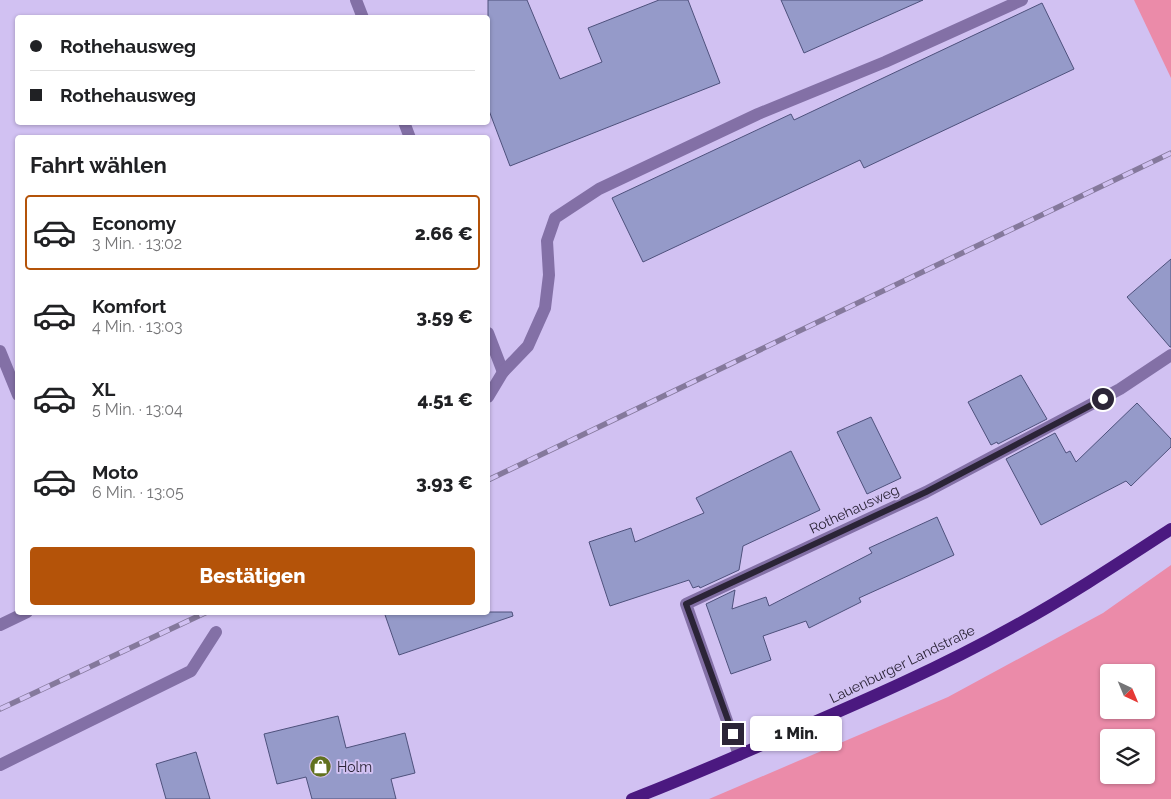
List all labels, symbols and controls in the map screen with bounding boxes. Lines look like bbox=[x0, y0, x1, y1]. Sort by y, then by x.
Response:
text: Rothehausweg bbox=[60, 35, 196, 57]
text: Rothehausweg bbox=[60, 84, 196, 106]
text: Fahrt wählen bbox=[30, 152, 167, 178]
icon: car bbox=[32, 210, 77, 255]
text: Economy bbox=[92, 212, 176, 234]
text: 2.66 € bbox=[415, 222, 473, 244]
text: 3 Min. · 13:02 bbox=[92, 234, 182, 253]
icon: car bbox=[32, 293, 77, 338]
text: Komfort bbox=[92, 295, 166, 317]
text: 3.59 € bbox=[416, 305, 473, 327]
text: 4 Min. · 13:03 bbox=[92, 317, 183, 336]
icon: car bbox=[32, 376, 77, 421]
text: XL bbox=[92, 378, 115, 400]
text: 4.51 € bbox=[417, 388, 473, 410]
route start bbox=[1092, 388, 1114, 410]
text: 5 Min. · 13:04 bbox=[92, 400, 183, 419]
icon: car bbox=[32, 459, 77, 504]
text: Moto bbox=[92, 461, 138, 483]
text: 3.93 € bbox=[416, 471, 473, 493]
street label: Rothehausweg bbox=[807, 481, 901, 537]
text: 6 Min. · 13:05 bbox=[92, 483, 184, 502]
button: Bestätigen bbox=[30, 547, 475, 605]
street label: Lauenburger Landstraße bbox=[827, 622, 977, 706]
north arrow bbox=[1100, 664, 1155, 719]
map controls bbox=[1100, 664, 1155, 784]
callout: 1 Min. bbox=[750, 716, 843, 752]
route end bbox=[722, 723, 744, 745]
text: 1 Min. bbox=[774, 724, 818, 743]
button: layers bbox=[1100, 729, 1155, 784]
shop icon: Holm bbox=[309, 755, 333, 779]
place label: Holm bbox=[337, 759, 372, 775]

